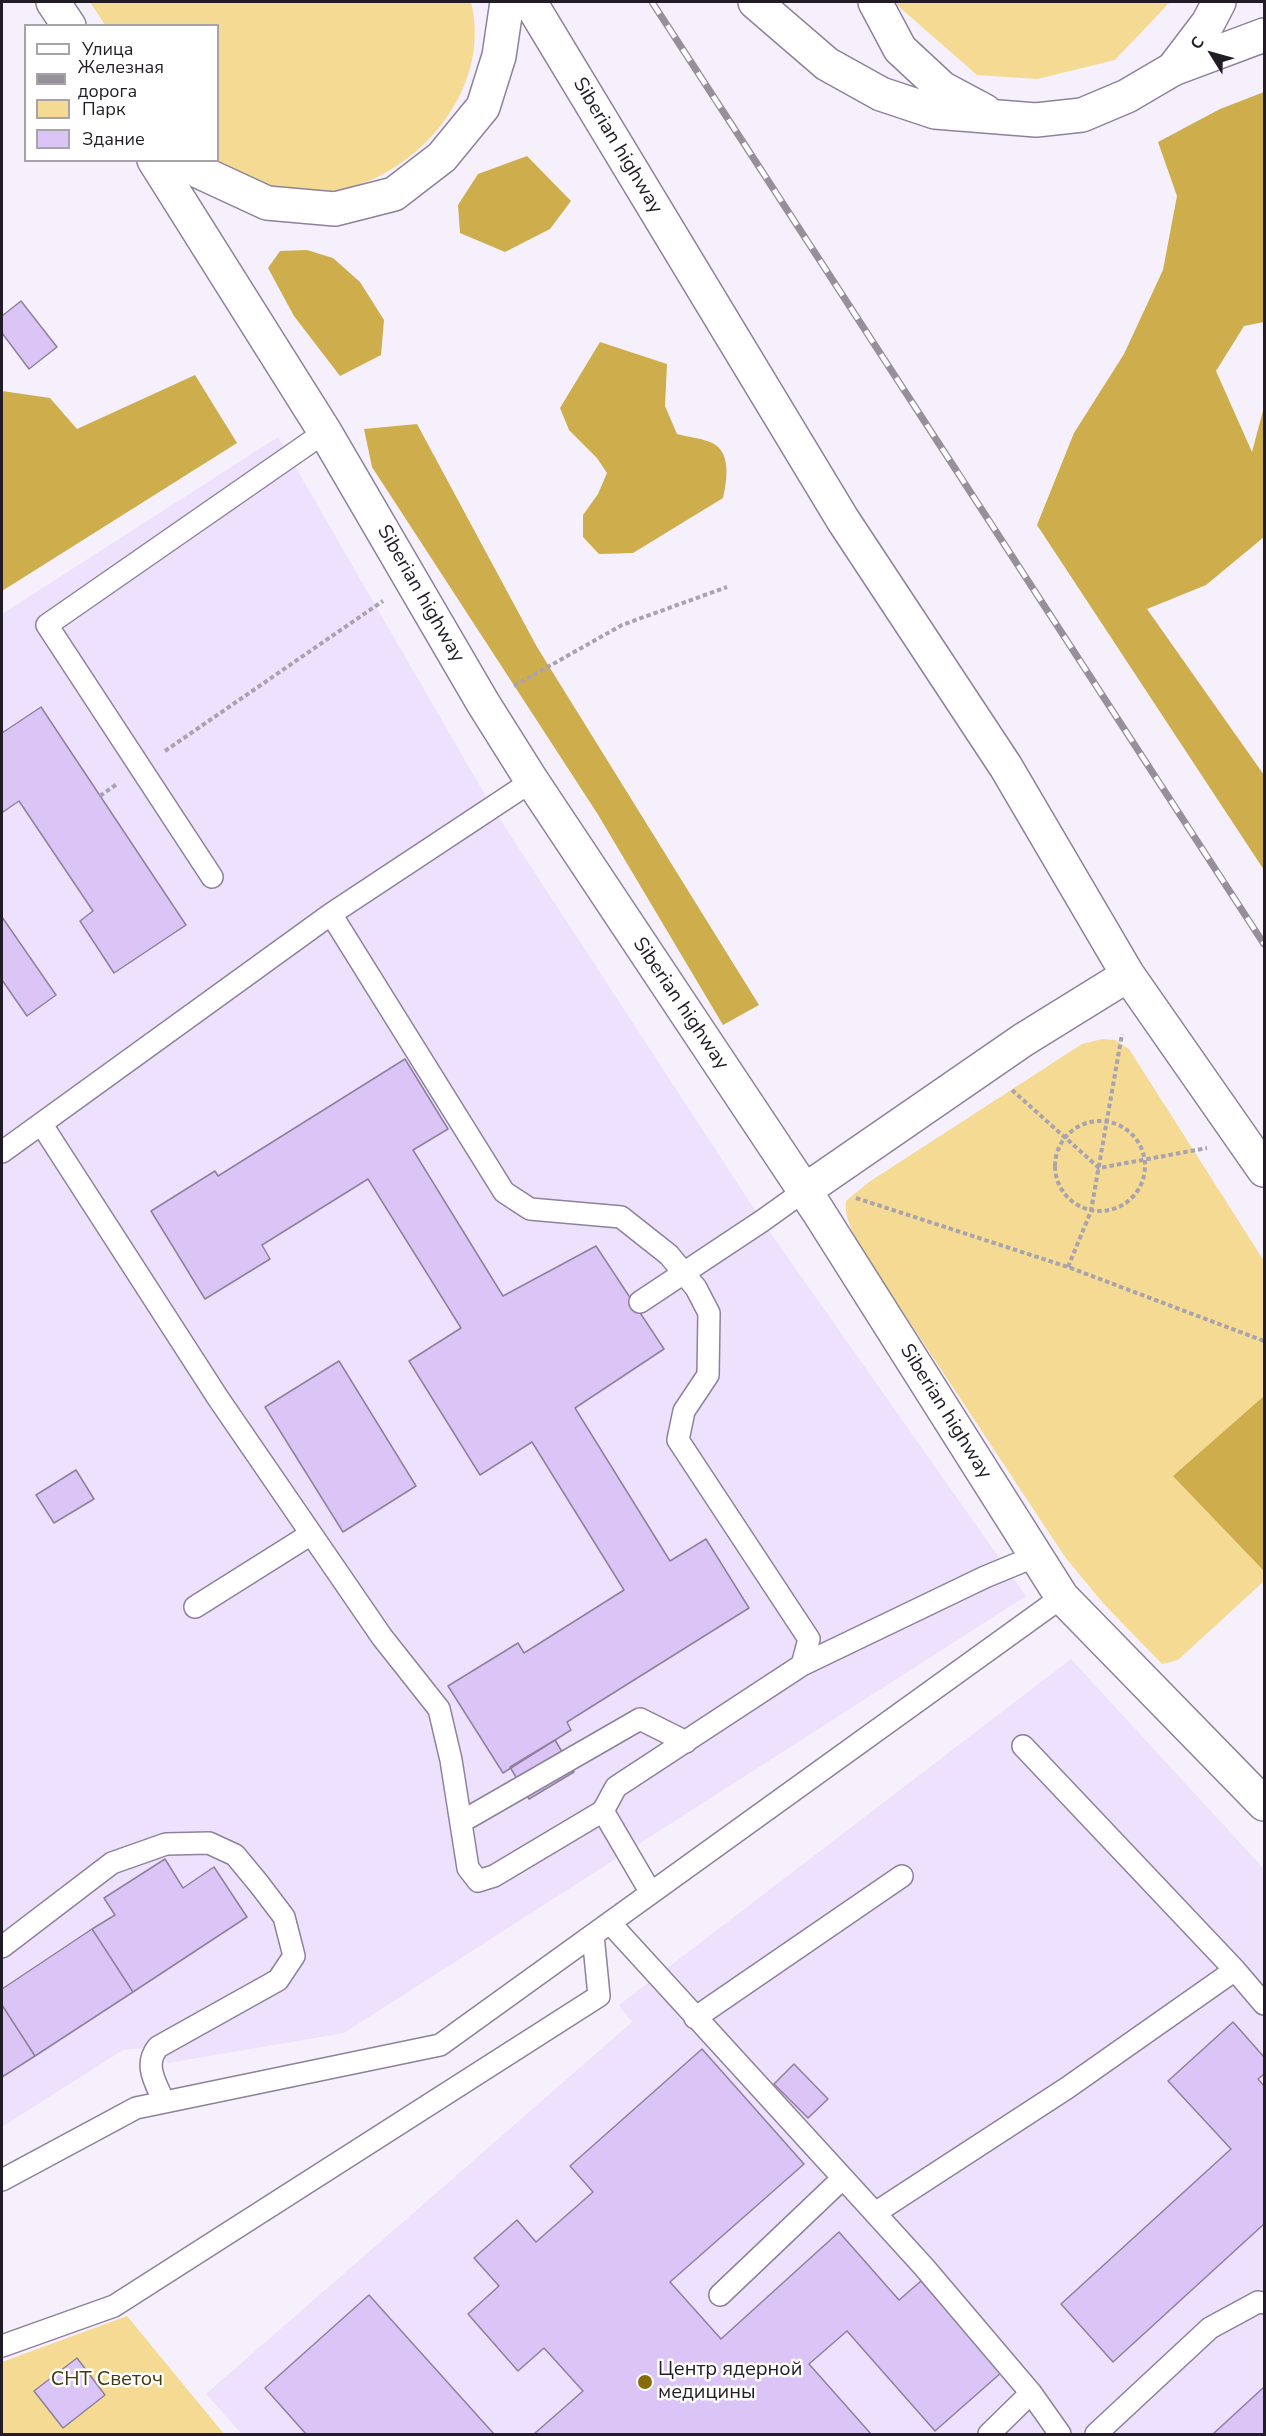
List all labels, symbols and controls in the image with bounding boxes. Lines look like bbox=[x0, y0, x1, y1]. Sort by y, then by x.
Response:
legend bbox=[24, 24, 219, 162]
north arrow bbox=[1182, 24, 1242, 84]
text: С bbox=[1186, 32, 1210, 54]
text: Улица bbox=[82, 37, 133, 61]
text: Железная дорога bbox=[78, 55, 164, 103]
street label: Siberian highway bbox=[567, 74, 667, 218]
text: Парк bbox=[82, 97, 125, 121]
text: Здание bbox=[82, 127, 145, 151]
street label: Siberian highway bbox=[371, 521, 469, 667]
street label: Siberian highway bbox=[627, 933, 733, 1075]
street label: Siberian highway bbox=[894, 1340, 996, 1484]
place label: Центр ядерной медицины bbox=[658, 2358, 802, 2405]
park label: СНТ Светоч bbox=[51, 2368, 163, 2392]
marker: Центр ядерной медицины bbox=[636, 2373, 654, 2391]

